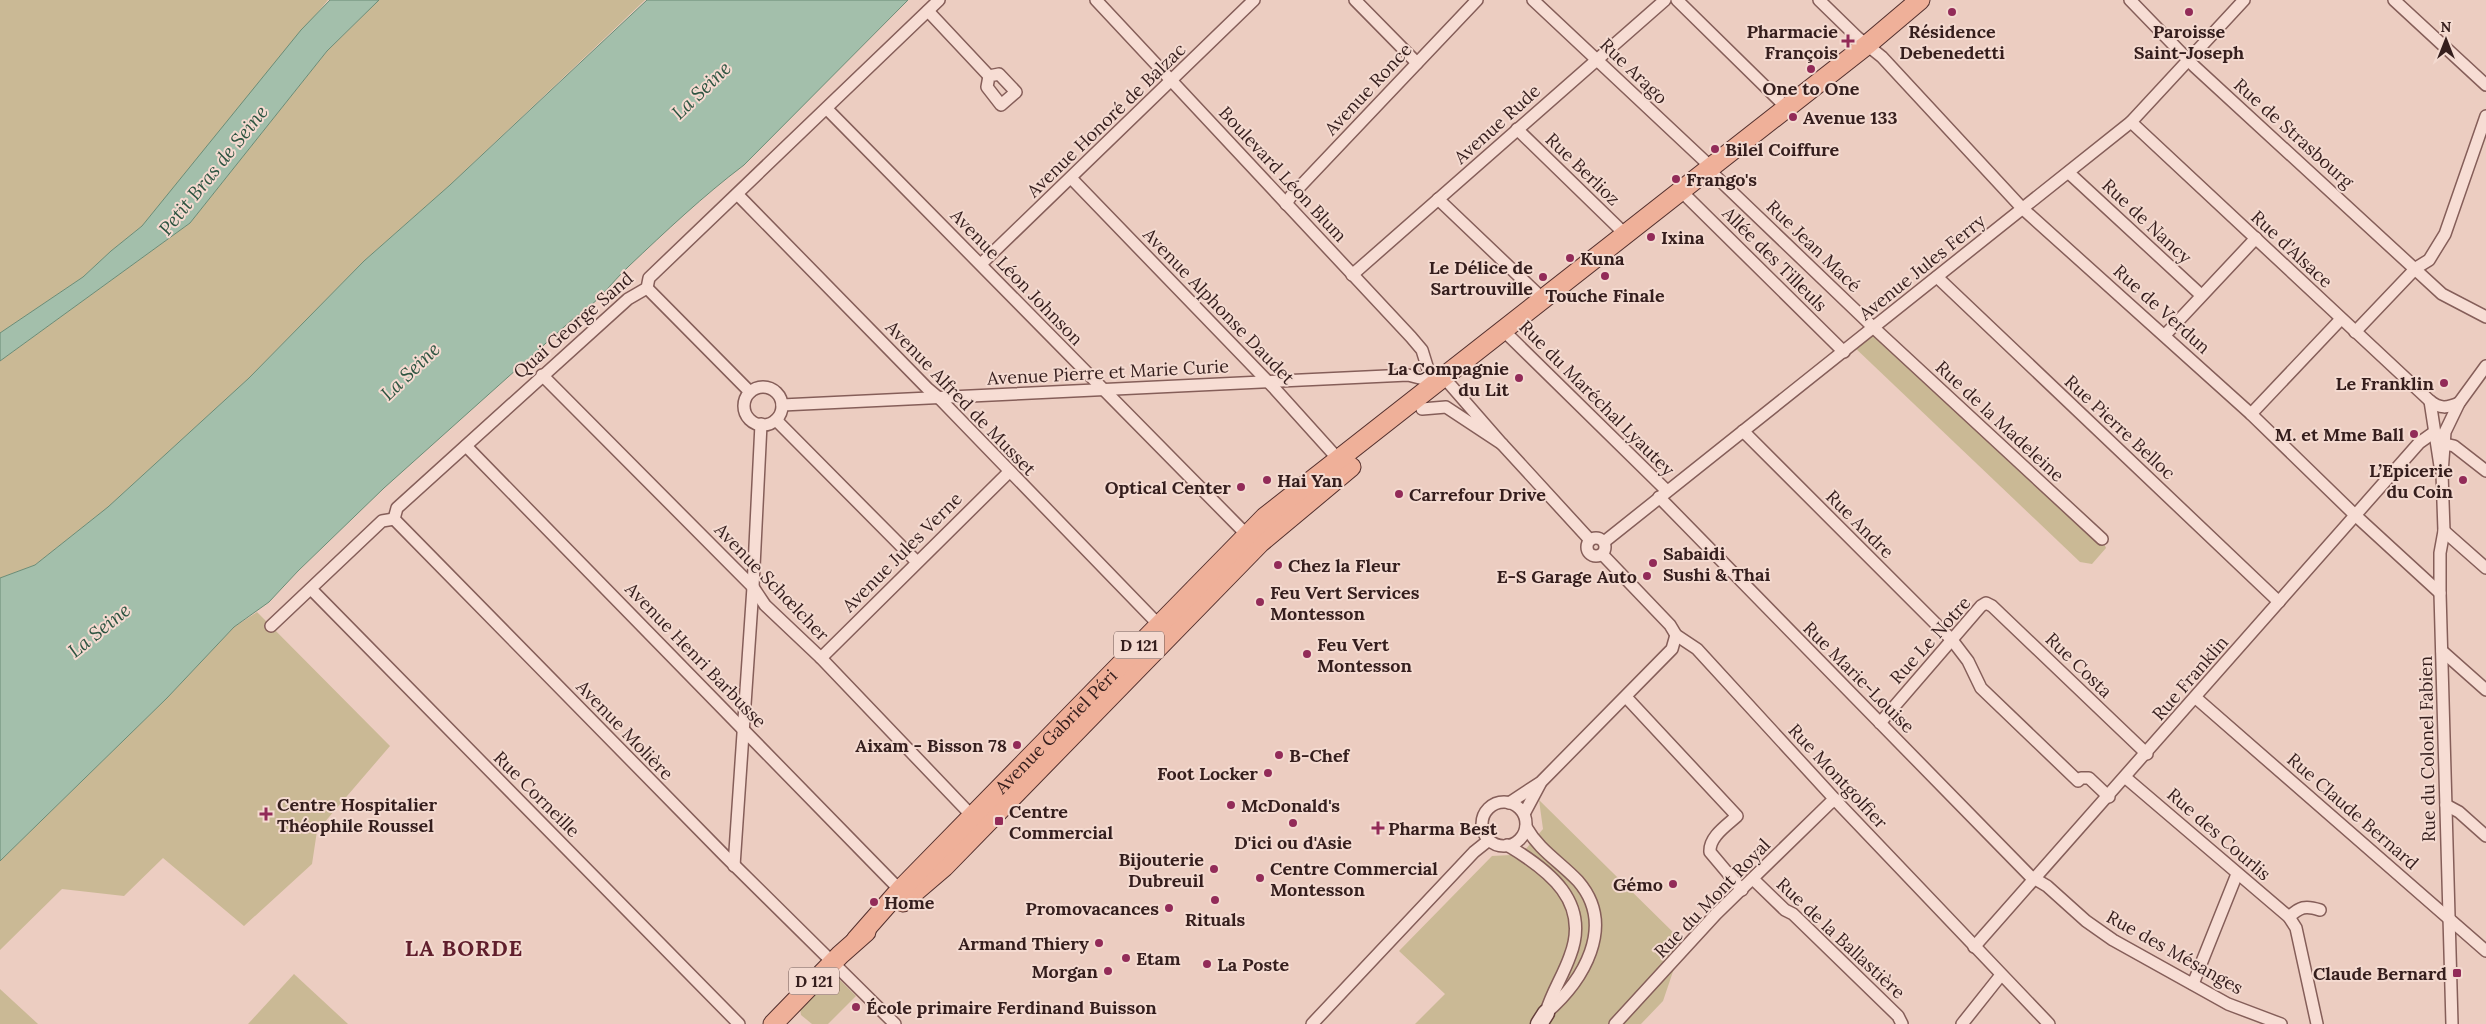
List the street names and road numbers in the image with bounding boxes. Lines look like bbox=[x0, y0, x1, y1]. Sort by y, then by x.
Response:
street label: Rue Arago bbox=[1595, 33, 1673, 109]
street label: Avenue Honoré de Balzac bbox=[1021, 38, 1190, 203]
street label: Avenue Ronce bbox=[1319, 38, 1417, 141]
street label: Rue de Strasbourg bbox=[2229, 73, 2360, 194]
street label: Avenue Rude bbox=[1448, 79, 1545, 169]
street label: Boulevard Léon Blum bbox=[1214, 101, 1352, 247]
street label: Rue Berlioz bbox=[1541, 128, 1625, 210]
street label: Rue de Nancy bbox=[2097, 174, 2197, 269]
street label: Rue Jean Macé bbox=[1762, 195, 1866, 297]
street label: Allée des Tilleuls bbox=[1717, 201, 1832, 316]
street label: Avenue Léon Johnson bbox=[945, 203, 1088, 350]
street label: Rue d'Alsace bbox=[2246, 205, 2338, 293]
street label: Avenue Jules Ferry bbox=[1853, 209, 1990, 326]
street label: Avenue Alphonse Daudet bbox=[1138, 222, 1300, 389]
street label: Rue de Verdun bbox=[2109, 259, 2215, 359]
street label: Quai George Sand bbox=[508, 267, 638, 383]
street label: Avenue Alfred de Musset bbox=[880, 315, 1041, 480]
street label: Rue du Maréchal Lyautey bbox=[1514, 315, 1680, 481]
street label: Avenue Pierre et Marie Curie bbox=[986, 354, 1230, 390]
street label: Rue de la Madeleine bbox=[1931, 355, 2069, 487]
street label: Rue Pierre Belloc bbox=[2060, 370, 2180, 484]
street label: Rue Andre bbox=[1821, 485, 1899, 563]
street label: Avenue Jules Verne bbox=[836, 487, 967, 618]
street label: Avenue Schœlcher bbox=[709, 518, 834, 646]
street label: Avenue Henri Barbusse bbox=[620, 577, 772, 733]
street label: Rue Le Notre bbox=[1885, 591, 1975, 689]
street label: Rue Marie-Louise bbox=[1798, 616, 1920, 738]
street label: Rue Costa bbox=[2041, 627, 2117, 703]
street label: Rue Franklin bbox=[2147, 631, 2233, 725]
road number: D 121 bbox=[1114, 632, 1164, 658]
street label: Rue du Colonel Fabien bbox=[2414, 656, 2440, 842]
street label: Avenue Gabriel Péri bbox=[989, 664, 1121, 799]
street label: Avenue Molière bbox=[571, 675, 679, 785]
street label: Rue Montgolfier bbox=[1783, 719, 1893, 833]
street label: Rue Corneille bbox=[489, 746, 585, 842]
street label: Rue Claude Bernard bbox=[2283, 748, 2424, 874]
street label: Rue des Courlis bbox=[2162, 783, 2276, 885]
street label: Rue du Mont Royal bbox=[1649, 833, 1775, 963]
street label: Rue de la Ballastière bbox=[1772, 872, 1910, 1004]
street label: Rue des Mésanges bbox=[2103, 905, 2247, 999]
road number: D 121 bbox=[789, 968, 839, 994]

